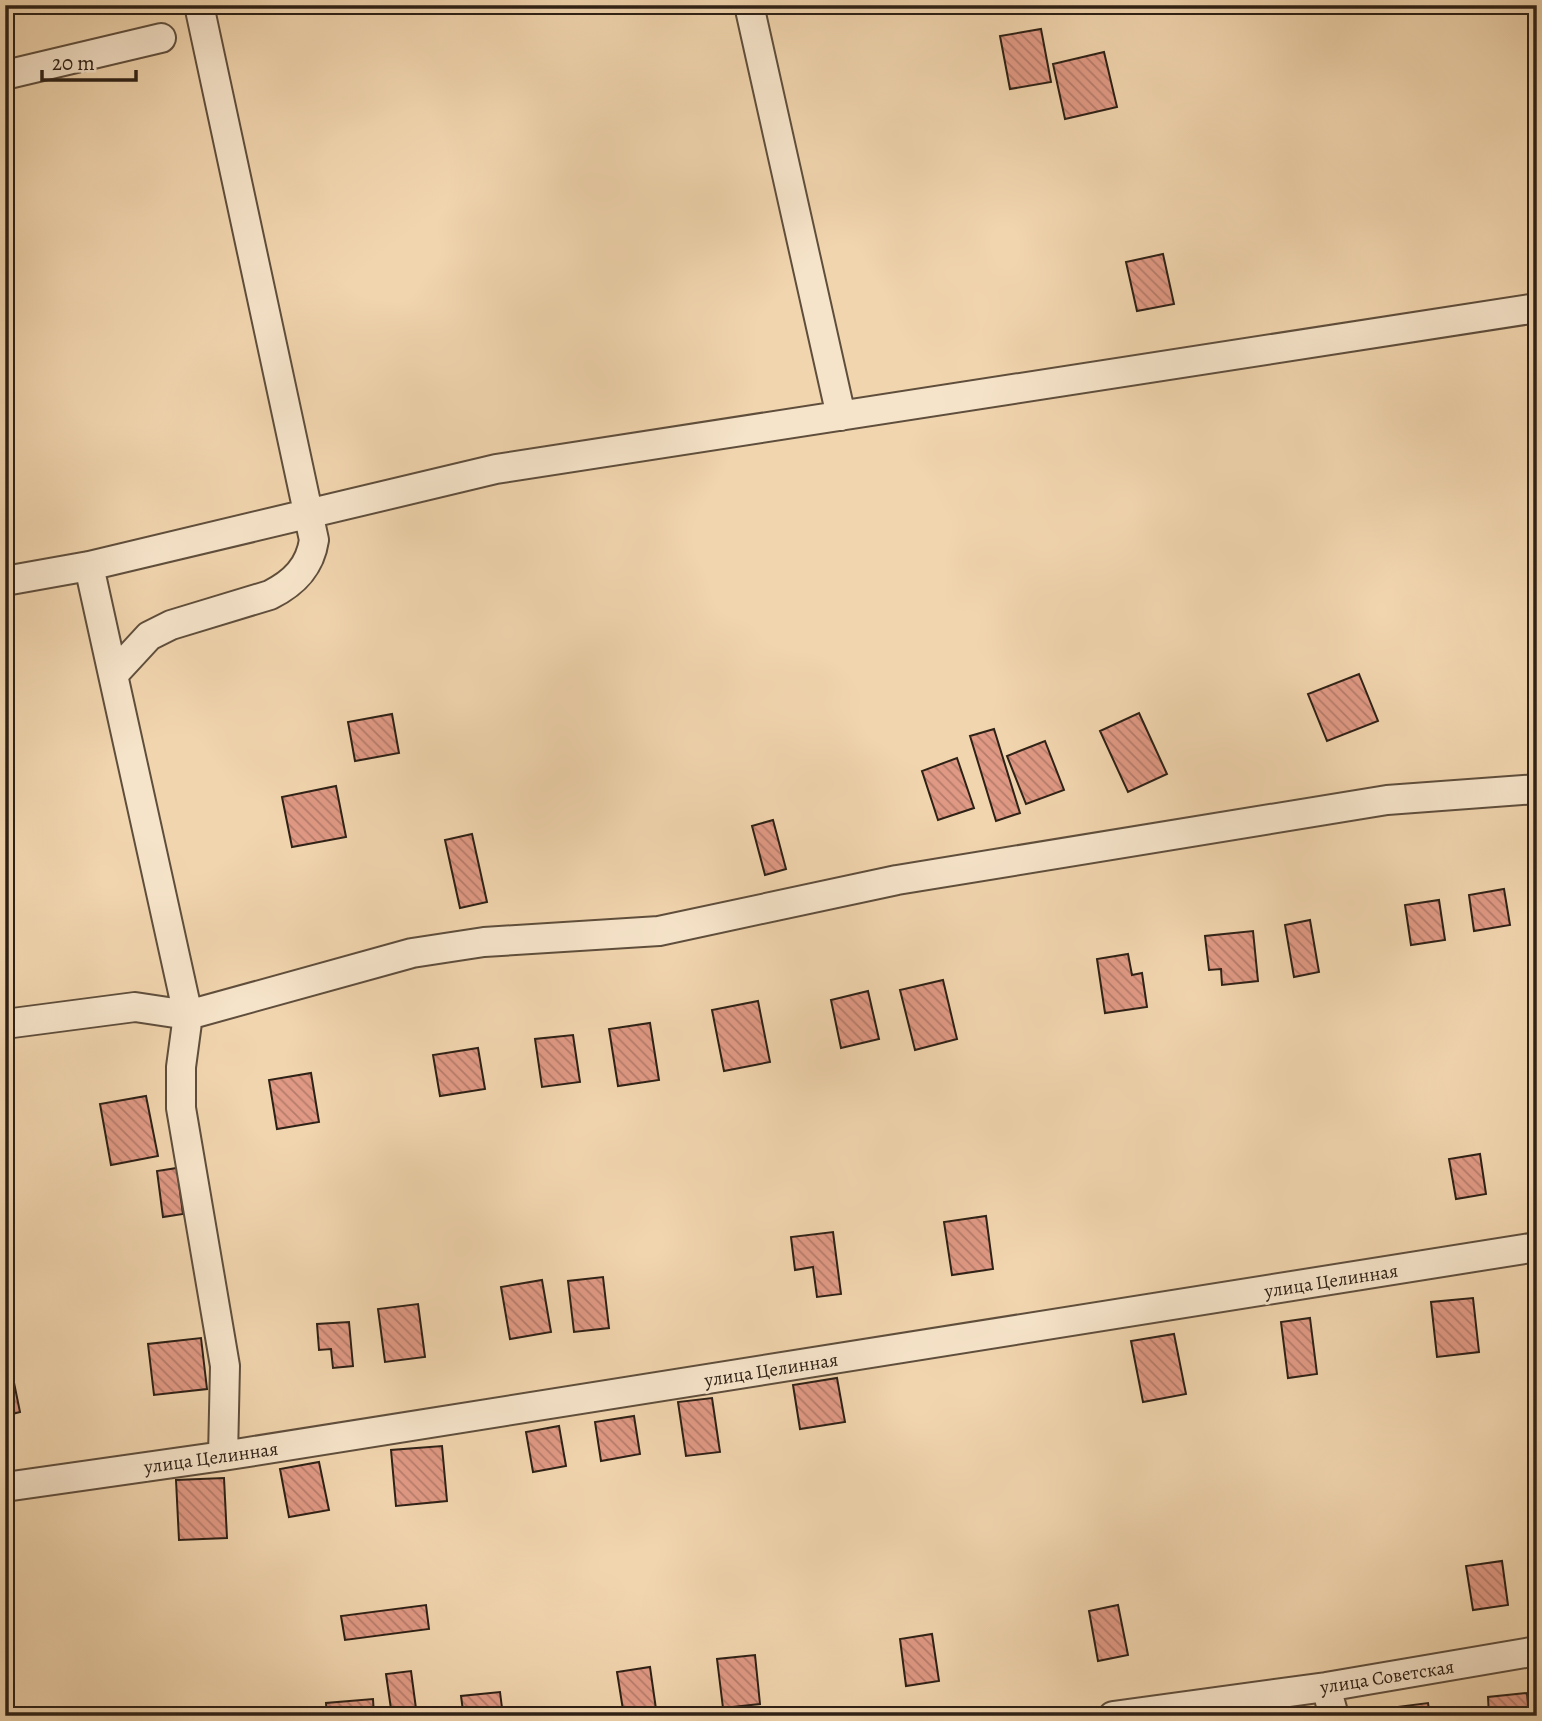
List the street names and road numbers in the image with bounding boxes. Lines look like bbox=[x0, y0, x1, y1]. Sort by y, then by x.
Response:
street label: улица Целинная bbox=[1261, 1258, 1400, 1305]
street label: улица Целинная bbox=[701, 1347, 840, 1394]
street label: улица Целинная bbox=[141, 1436, 280, 1480]
street label: улица Советская bbox=[1317, 1654, 1456, 1701]

